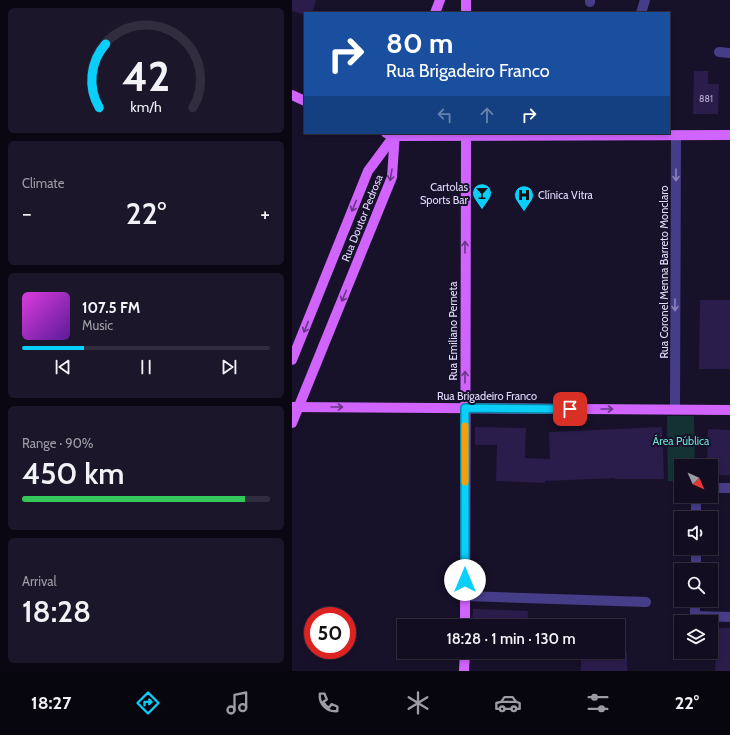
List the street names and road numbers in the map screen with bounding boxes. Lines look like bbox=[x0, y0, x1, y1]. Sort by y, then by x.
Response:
street label: Rua Doutor Pedrosa bbox=[338, 172, 386, 264]
street label: Rua Coronel Menna Barreto Monclaro bbox=[657, 185, 671, 359]
street label: Rua Emiliano Perneta bbox=[446, 281, 460, 380]
street label: Rua Brigadeiro Franco bbox=[437, 389, 537, 403]

